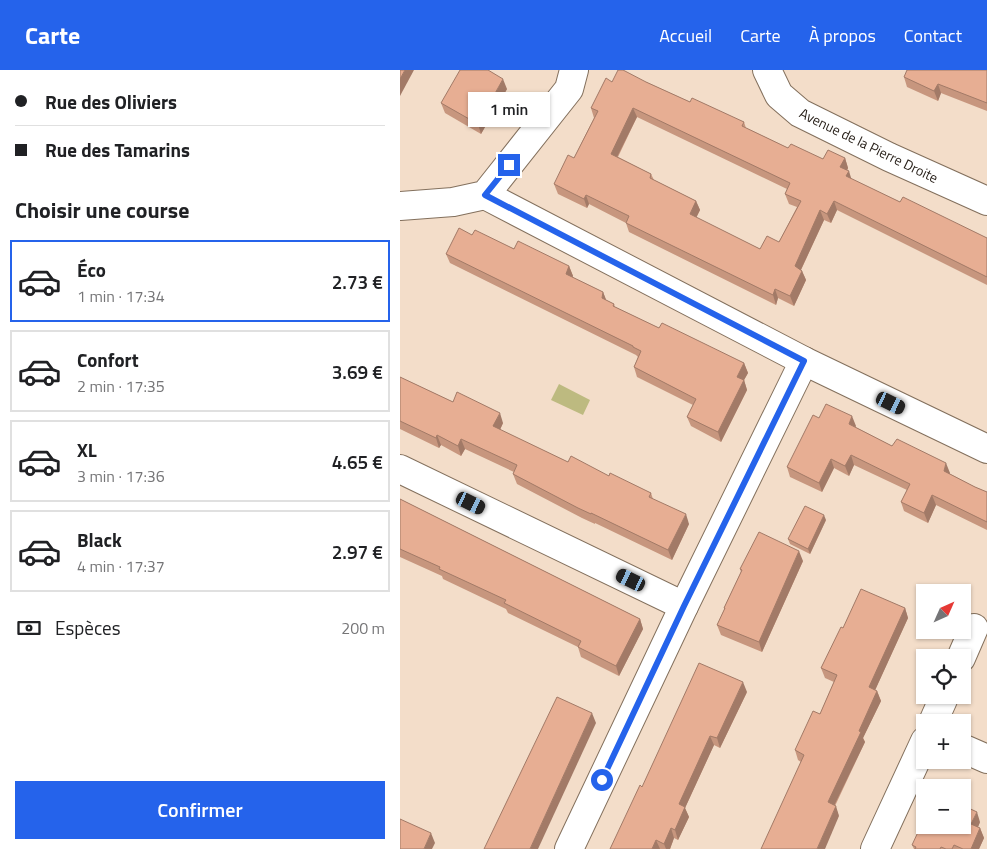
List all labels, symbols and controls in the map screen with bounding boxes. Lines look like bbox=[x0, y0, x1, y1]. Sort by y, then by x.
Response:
text: Carte bbox=[25, 17, 80, 53]
text: Accueil bbox=[659, 22, 712, 49]
text: Carte bbox=[740, 22, 781, 49]
text: À propos bbox=[809, 22, 876, 49]
text: Contact bbox=[904, 22, 962, 49]
text: Rue des Oliviers bbox=[45, 87, 177, 116]
callout: 1 min bbox=[468, 92, 550, 128]
text: 1 min bbox=[490, 97, 528, 121]
street label: Avenue de la Pierre Droite bbox=[796, 102, 942, 188]
text: Rue des Tamarins bbox=[45, 135, 190, 164]
route end bbox=[498, 154, 520, 176]
text: Choisir une course bbox=[15, 193, 189, 227]
text: Éco bbox=[77, 255, 106, 284]
icon: car bbox=[17, 259, 62, 304]
text: 2.73 € bbox=[332, 267, 383, 296]
text: 1 min · 17:34 bbox=[77, 284, 165, 308]
text: Confort bbox=[77, 345, 139, 374]
icon: car bbox=[17, 349, 62, 394]
text: 3.69 € bbox=[332, 357, 383, 386]
text: 2 min · 17:35 bbox=[77, 374, 165, 398]
car bbox=[874, 390, 907, 416]
text: XL bbox=[77, 435, 97, 464]
icon: car bbox=[17, 439, 62, 484]
text: 4.65 € bbox=[332, 447, 383, 476]
text: 3 min · 17:36 bbox=[77, 464, 165, 488]
car bbox=[454, 490, 487, 516]
text: Black bbox=[77, 525, 122, 554]
icon: car bbox=[17, 529, 62, 574]
text: 2.97 € bbox=[332, 537, 383, 566]
text: 4 min · 17:37 bbox=[77, 554, 165, 578]
car bbox=[614, 567, 647, 593]
north arrow bbox=[916, 584, 971, 639]
map controls bbox=[916, 584, 971, 834]
text: Espèces bbox=[55, 613, 121, 642]
icon: cash bbox=[15, 614, 43, 642]
text: 200 m bbox=[341, 616, 385, 640]
button: locate bbox=[916, 649, 971, 704]
button: + bbox=[916, 714, 971, 769]
route start bbox=[591, 769, 613, 791]
button: − bbox=[916, 779, 971, 834]
button: Confirmer bbox=[15, 781, 385, 839]

